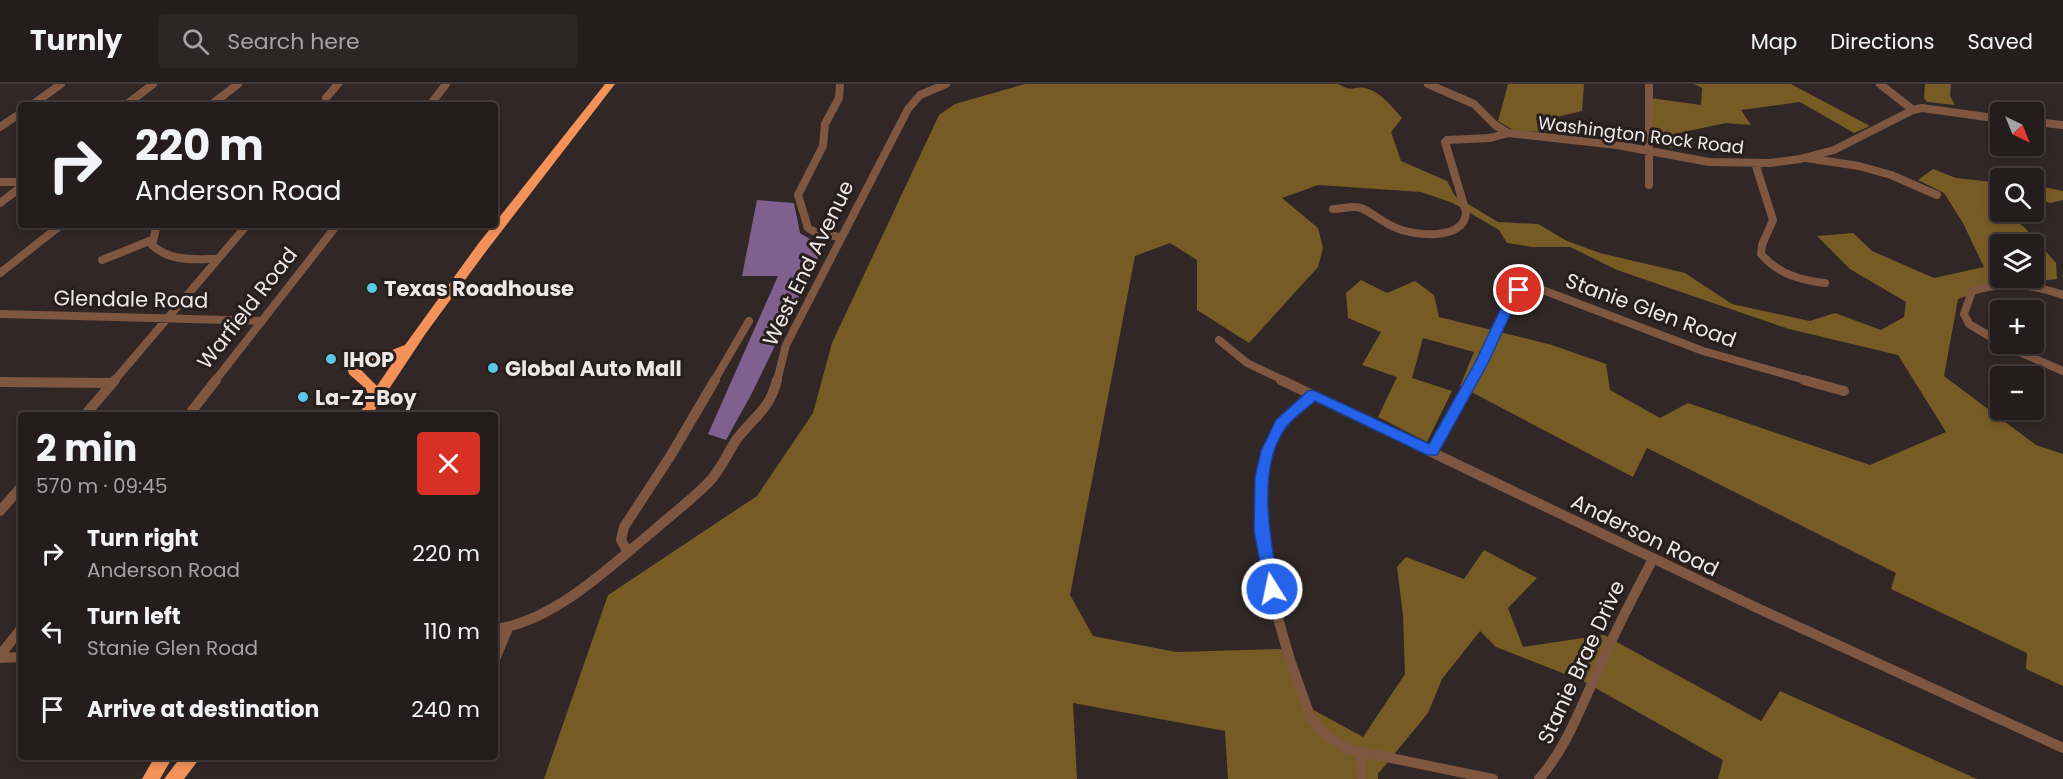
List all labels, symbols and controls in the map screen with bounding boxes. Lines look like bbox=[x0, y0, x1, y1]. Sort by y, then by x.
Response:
search box bbox=[158, 14, 578, 68]
text: Turnly bbox=[30, 21, 122, 60]
icon: search bbox=[179, 25, 212, 58]
text: Search here bbox=[227, 26, 360, 57]
text: Map bbox=[1751, 27, 1797, 56]
text: Directions bbox=[1830, 27, 1934, 56]
text: Saved bbox=[1967, 27, 2033, 56]
north arrow bbox=[1990, 102, 2044, 156]
map controls bbox=[1990, 102, 2044, 420]
street label: Washington Rock Road bbox=[1537, 110, 1745, 160]
text: 220 m bbox=[135, 116, 264, 175]
icon: right bbox=[36, 126, 114, 204]
button: search bbox=[1990, 168, 2044, 222]
text: Anderson Road bbox=[135, 172, 342, 209]
street label: West End Avenue bbox=[755, 175, 861, 351]
button: layers bbox=[1990, 234, 2044, 288]
street label: Warfield Road bbox=[190, 241, 304, 375]
pin bbox=[1493, 264, 1544, 315]
street label: Stanie Glen Road bbox=[1562, 266, 1740, 354]
icon: arrive bbox=[1502, 273, 1535, 306]
place label: Texas Roadhouse bbox=[384, 274, 574, 303]
marker: Texas Roadhouse bbox=[365, 281, 379, 295]
street label: Glendale Road bbox=[53, 283, 209, 315]
button: + bbox=[1990, 300, 2044, 354]
place label: IHOP bbox=[343, 345, 394, 374]
marker: IHOP bbox=[324, 352, 338, 366]
place label: Global Auto Mall bbox=[505, 354, 682, 383]
marker: Global Auto Mall bbox=[486, 361, 500, 375]
button: − bbox=[1990, 366, 2044, 420]
place label: La-Z-Boy bbox=[315, 383, 417, 412]
marker: La-Z-Boy bbox=[296, 390, 310, 404]
text: 2 min bbox=[36, 423, 137, 474]
button: close bbox=[417, 432, 480, 495]
text: 570 m · 09:45 bbox=[36, 472, 167, 500]
street label: Anderson Road bbox=[1566, 487, 1724, 583]
text: Turn right bbox=[87, 523, 198, 554]
icon: right bbox=[36, 537, 69, 570]
text: 220 m bbox=[412, 538, 480, 569]
text: Anderson Road bbox=[87, 556, 240, 584]
position arrow bbox=[1240, 557, 1304, 621]
street label: Stanie Brae Drive bbox=[1530, 575, 1632, 749]
text: Turn left bbox=[87, 601, 181, 632]
icon: left bbox=[36, 615, 69, 648]
text: 110 m bbox=[424, 616, 480, 647]
text: Stanie Glen Road bbox=[87, 634, 258, 662]
icon: arrive bbox=[36, 693, 69, 726]
text: Arrive at destination bbox=[87, 694, 319, 725]
text: 240 m bbox=[411, 694, 480, 725]

